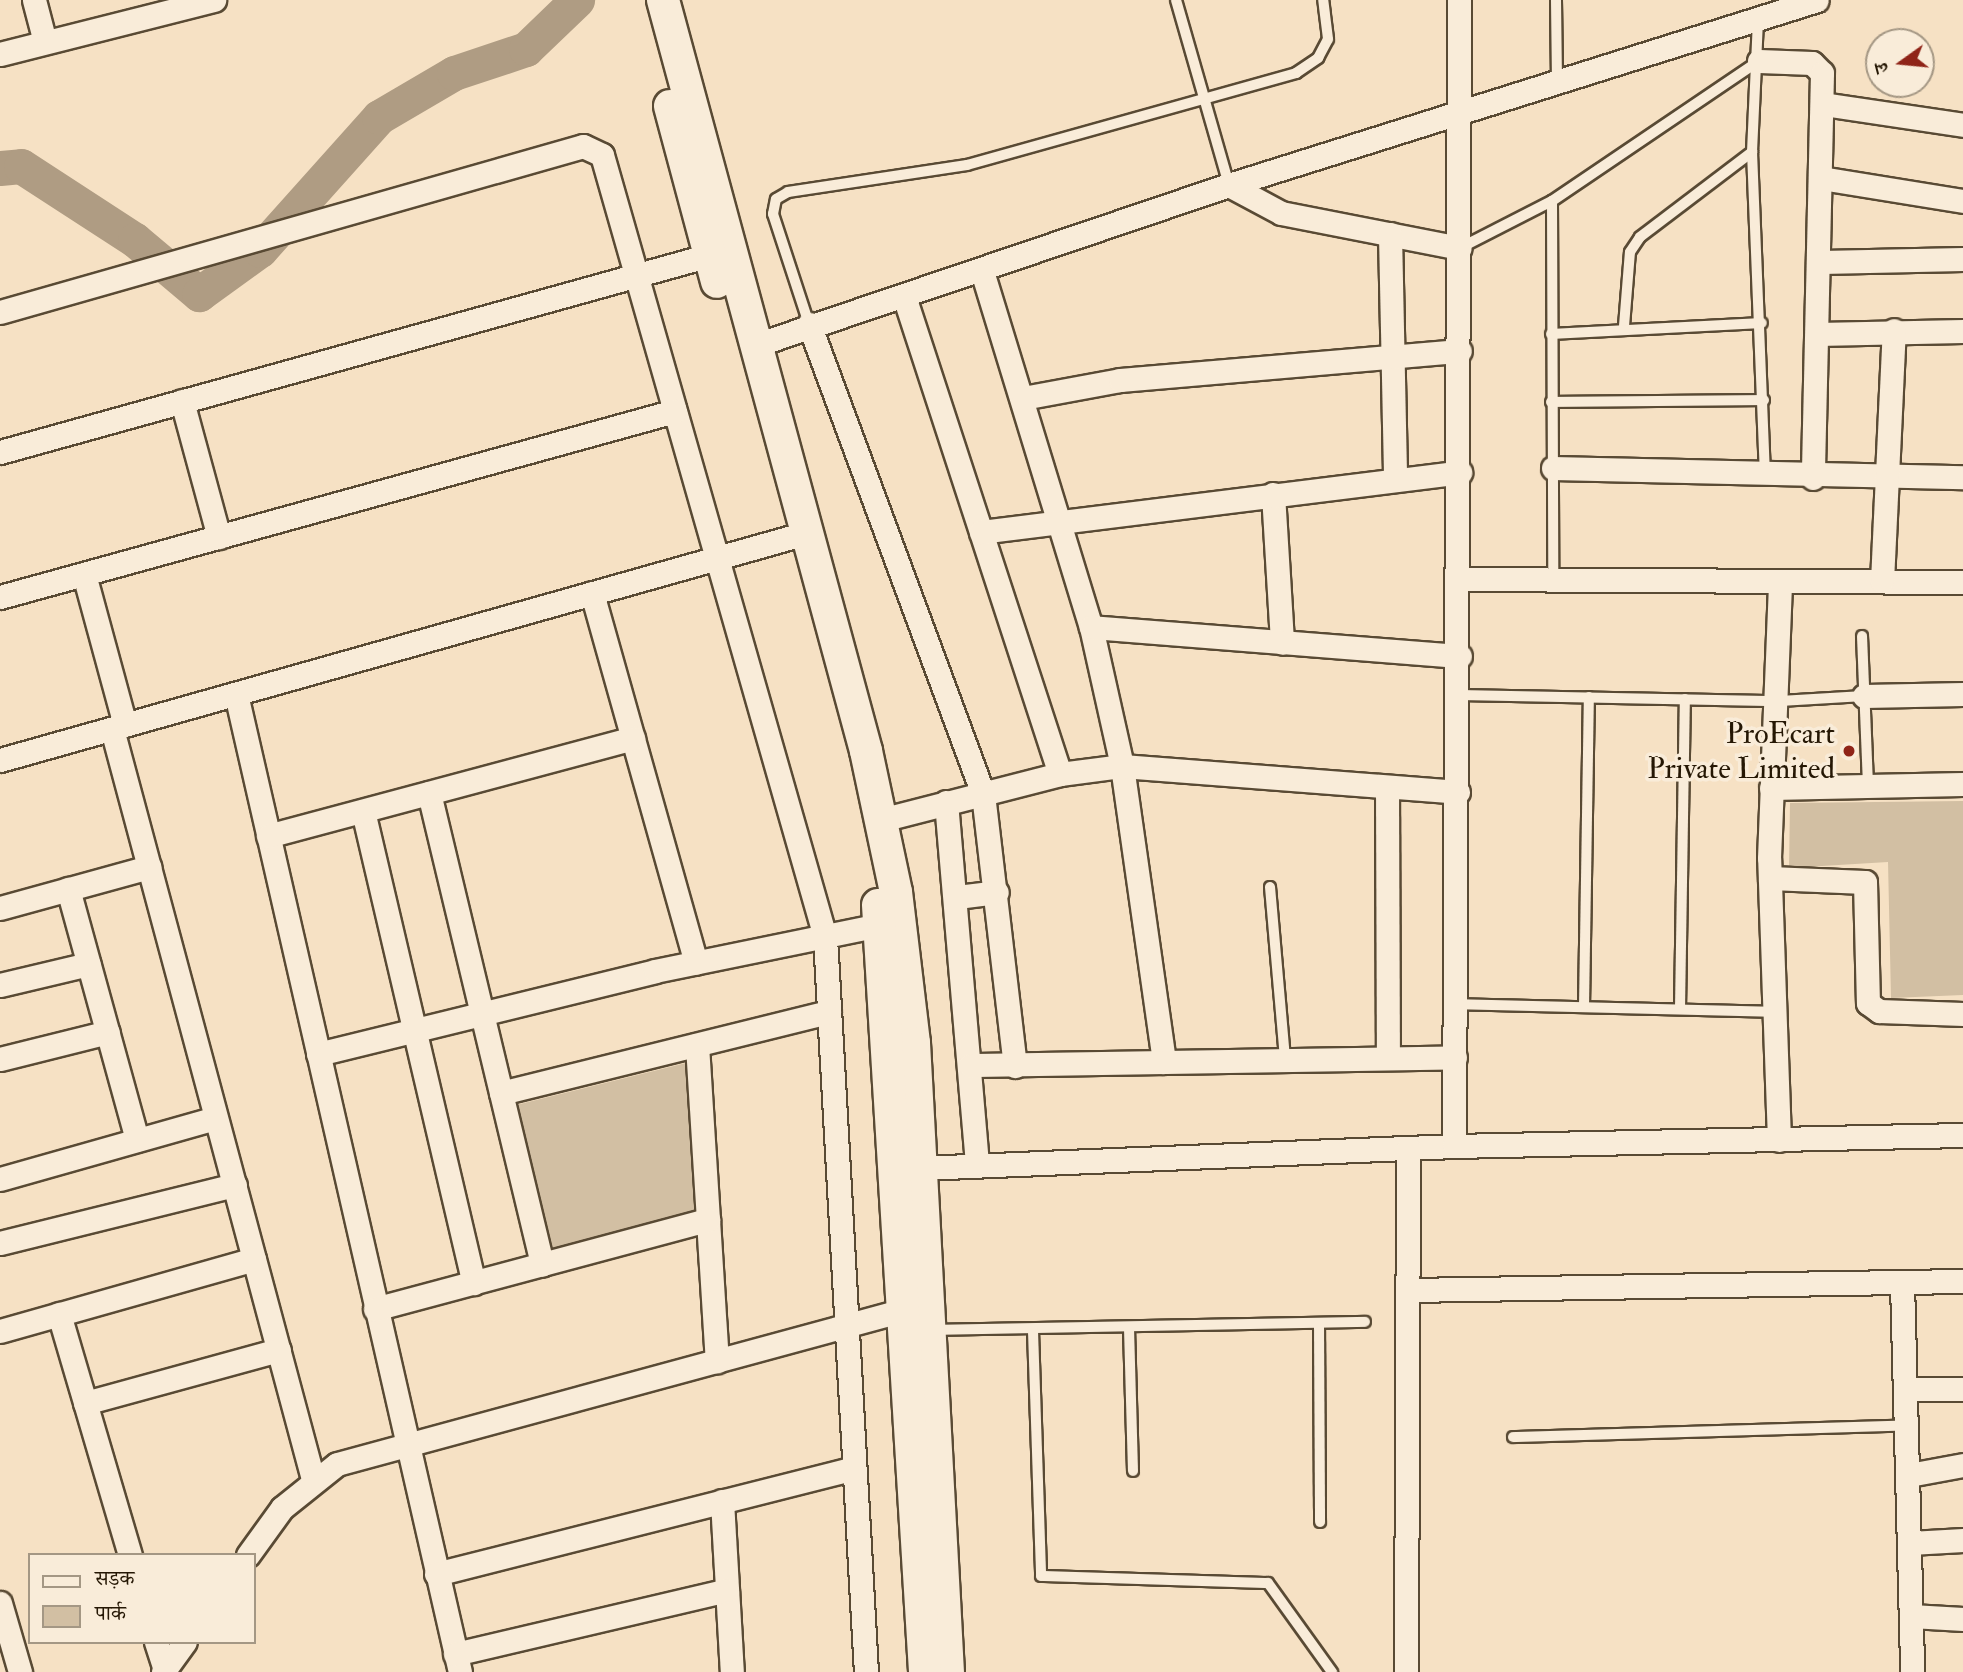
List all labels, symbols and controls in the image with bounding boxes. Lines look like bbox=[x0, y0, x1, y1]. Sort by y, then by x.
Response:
north arrow bbox=[1865, 28, 1935, 98]
text: उ bbox=[1869, 60, 1894, 76]
place label: ProEcart Private Limited bbox=[1647, 716, 1835, 786]
marker: ProEcart Private Limited bbox=[1841, 743, 1857, 759]
legend bbox=[28, 1553, 256, 1644]
text: सड़क bbox=[95, 1565, 134, 1592]
text: पार्क bbox=[95, 1600, 126, 1627]

